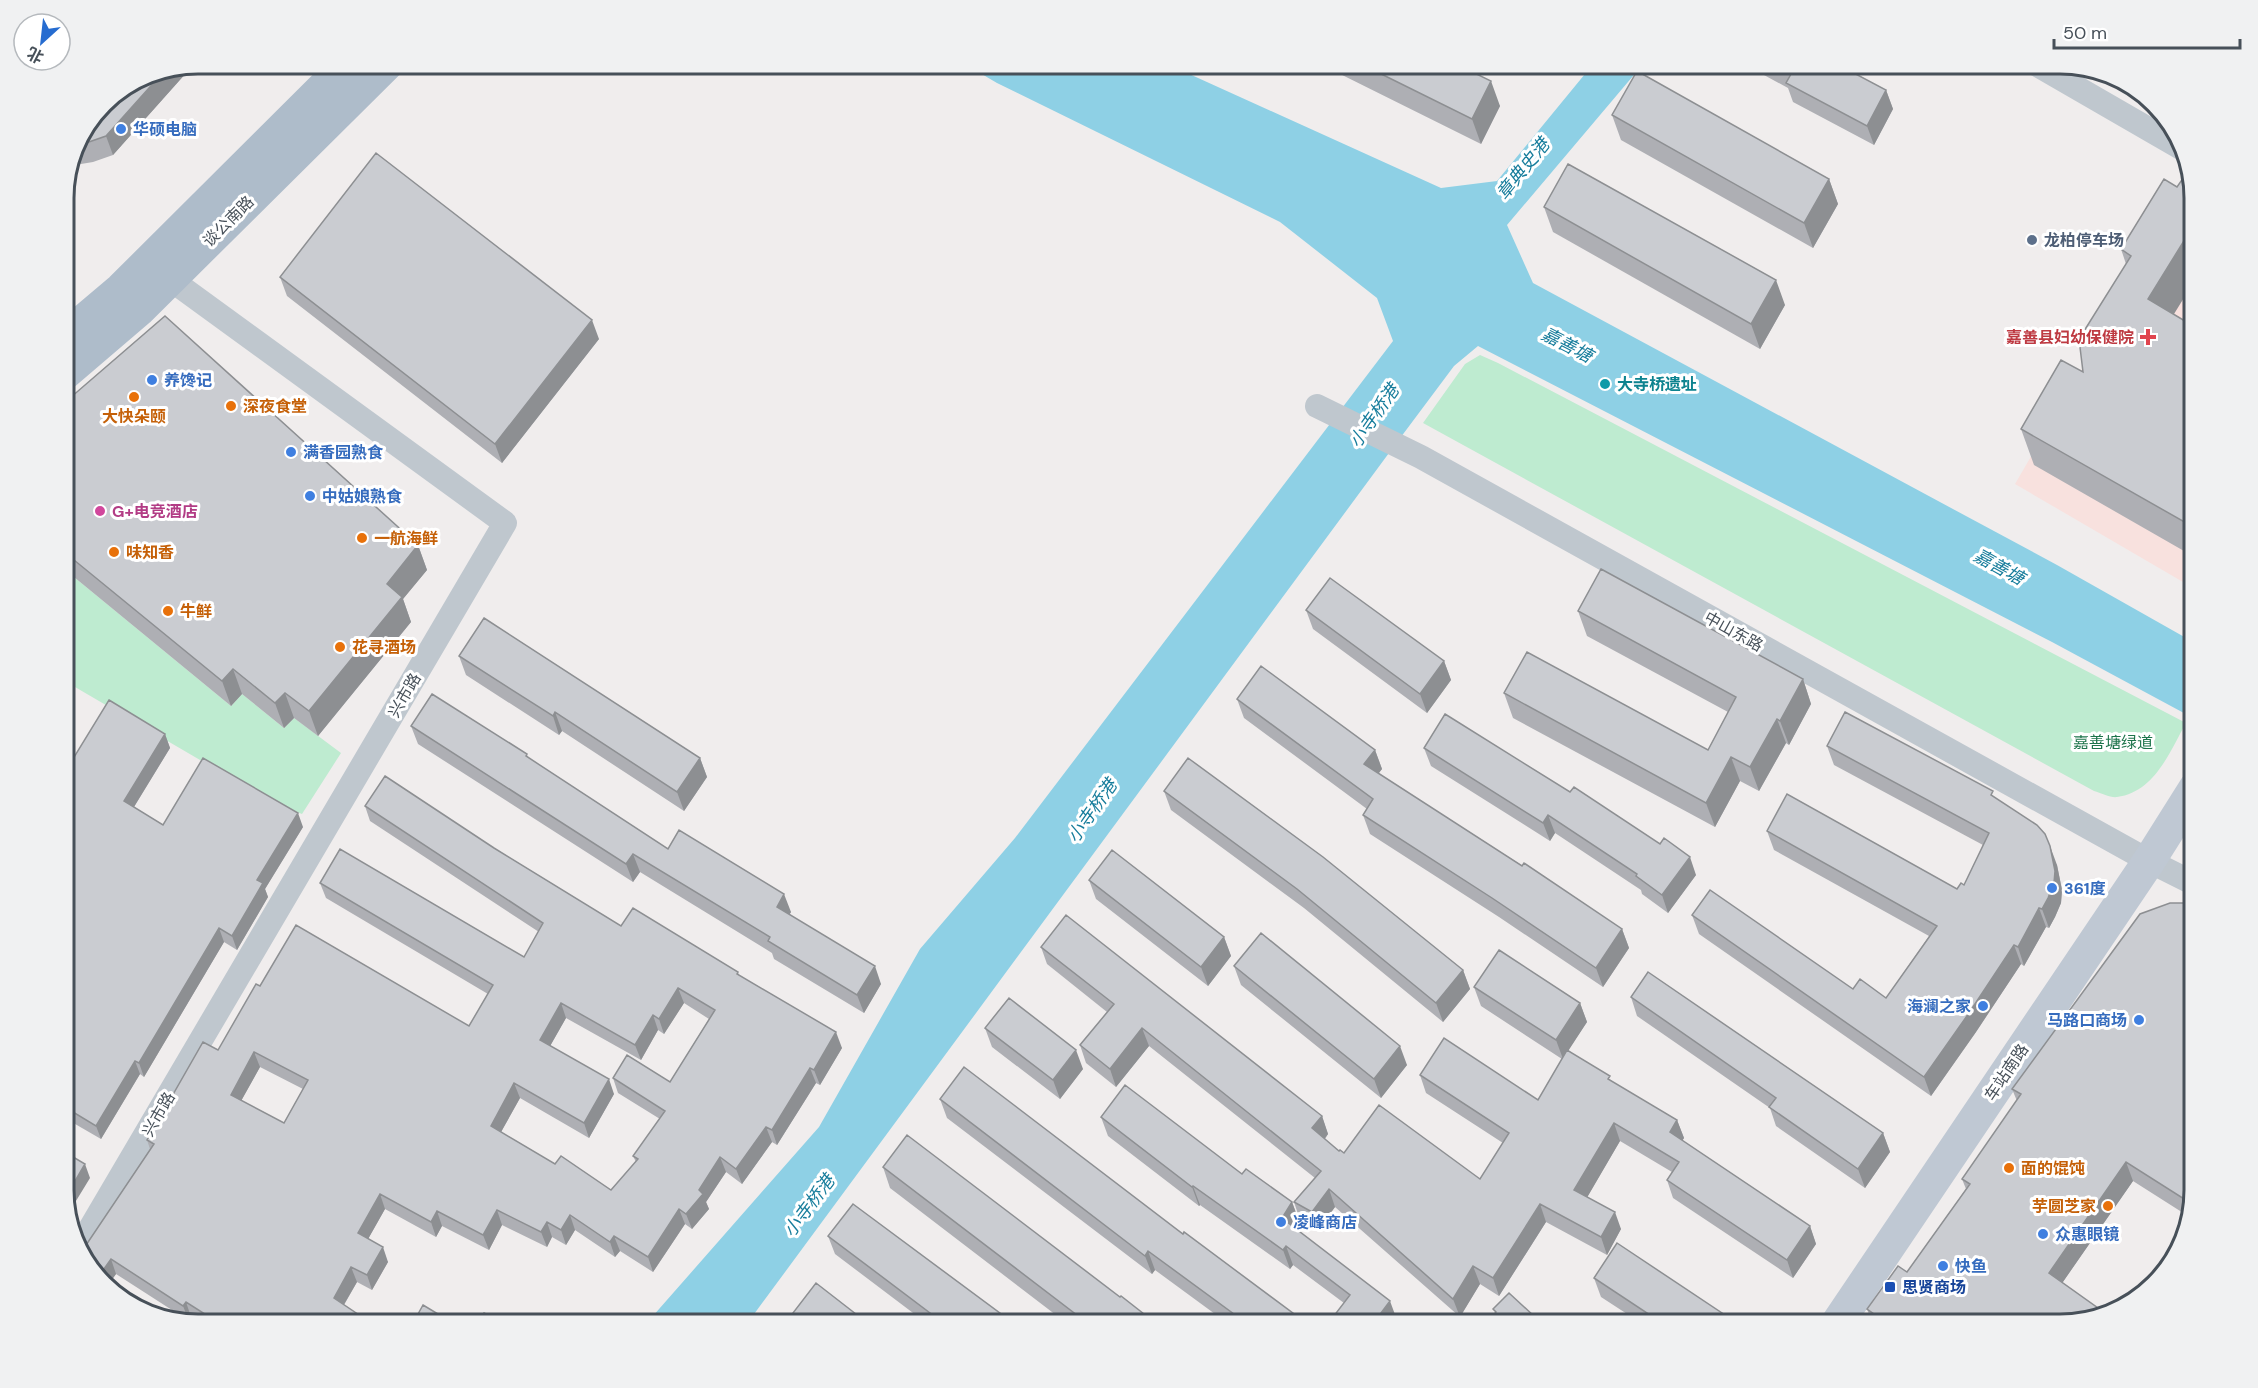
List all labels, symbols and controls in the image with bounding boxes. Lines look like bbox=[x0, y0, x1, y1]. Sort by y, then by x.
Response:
north arrow bbox=[12, 12, 72, 72]
scale bar bbox=[2054, 12, 2240, 50]
text: 50 m bbox=[2063, 21, 2107, 45]
text: 北 bbox=[24, 42, 47, 68]
place label: 华硕电脑 bbox=[133, 119, 197, 140]
marker: 华硕电脑 bbox=[114, 122, 128, 136]
water label: 章典史港 bbox=[1491, 131, 1557, 205]
street label: 谈公南路 bbox=[198, 191, 258, 251]
place label: 龙柏停车场 bbox=[2044, 230, 2124, 251]
marker: 龙柏停车场 bbox=[2025, 233, 2039, 247]
water label: 嘉善塘 bbox=[1537, 322, 1599, 369]
place label: 嘉善县妇幼保健院 bbox=[2006, 327, 2134, 348]
marker: 嘉善县妇幼保健院 bbox=[2139, 328, 2157, 346]
place label: 养馋记 bbox=[164, 370, 212, 391]
marker: 养馋记 bbox=[145, 373, 159, 387]
place label: 大寺桥遗址 bbox=[1617, 374, 1697, 395]
water label: 小寺桥港 bbox=[1344, 377, 1406, 452]
marker: 大寺桥遗址 bbox=[1598, 377, 1612, 391]
marker: 大快朵颐 bbox=[127, 390, 141, 404]
place label: 深夜食堂 bbox=[243, 396, 307, 417]
marker: 深夜食堂 bbox=[224, 399, 238, 413]
place label: 大快朵颐 bbox=[102, 406, 166, 427]
place label: 满香园熟食 bbox=[303, 442, 384, 463]
marker: 满香园熟食 bbox=[284, 445, 298, 459]
place label: 中姑娘熟食 bbox=[322, 486, 403, 507]
marker: 中姑娘熟食 bbox=[303, 489, 317, 503]
place label: G+电竞酒店 bbox=[112, 501, 198, 522]
marker: G+电竞酒店 bbox=[93, 504, 107, 518]
place label: 一航海鲜 bbox=[374, 528, 438, 549]
marker: 一航海鲜 bbox=[355, 531, 369, 545]
place label: 味知香 bbox=[126, 542, 174, 563]
water label: 嘉善塘 bbox=[1970, 543, 2031, 592]
marker: 味知香 bbox=[107, 545, 121, 559]
place label: 牛鲜 bbox=[180, 601, 212, 622]
marker: 牛鲜 bbox=[161, 604, 175, 618]
street label: 中山东路 bbox=[1701, 607, 1767, 656]
place label: 花寻酒场 bbox=[352, 637, 416, 658]
marker: 花寻酒场 bbox=[333, 640, 347, 654]
street label: 兴市路 bbox=[383, 669, 426, 721]
park label: 嘉善塘绿道 bbox=[2073, 732, 2153, 753]
water label: 小寺桥港 bbox=[1062, 772, 1124, 847]
place label: 361度 bbox=[2064, 878, 2106, 899]
marker: 361度 bbox=[2045, 881, 2059, 895]
place label: 海澜之家 bbox=[1907, 996, 1971, 1017]
marker: 海澜之家 bbox=[1976, 999, 1990, 1013]
place label: 马路口商场 bbox=[2047, 1010, 2127, 1031]
marker: 马路口商场 bbox=[2132, 1013, 2146, 1027]
street label: 车站南路 bbox=[1980, 1040, 2033, 1105]
street label: 兴市路 bbox=[137, 1088, 180, 1140]
place label: 面的馄饨 bbox=[2021, 1158, 2085, 1179]
marker: 面的馄饨 bbox=[2002, 1161, 2016, 1175]
water label: 小寺桥港 bbox=[778, 1168, 842, 1242]
place label: 芋圆芝家 bbox=[2032, 1196, 2096, 1217]
marker: 芋圆芝家 bbox=[2101, 1199, 2115, 1213]
place label: 凌峰商店 bbox=[1293, 1212, 1357, 1233]
marker: 凌峰商店 bbox=[1274, 1215, 1288, 1229]
place label: 众惠眼镜 bbox=[2055, 1224, 2119, 1245]
marker: 众惠眼镜 bbox=[2036, 1227, 2050, 1241]
place label: 快鱼 bbox=[1955, 1256, 1987, 1277]
marker: 快鱼 bbox=[1936, 1259, 1950, 1273]
place label: 思贤商场 bbox=[1902, 1277, 1966, 1298]
marker: 思贤商场 bbox=[1883, 1280, 1897, 1294]

